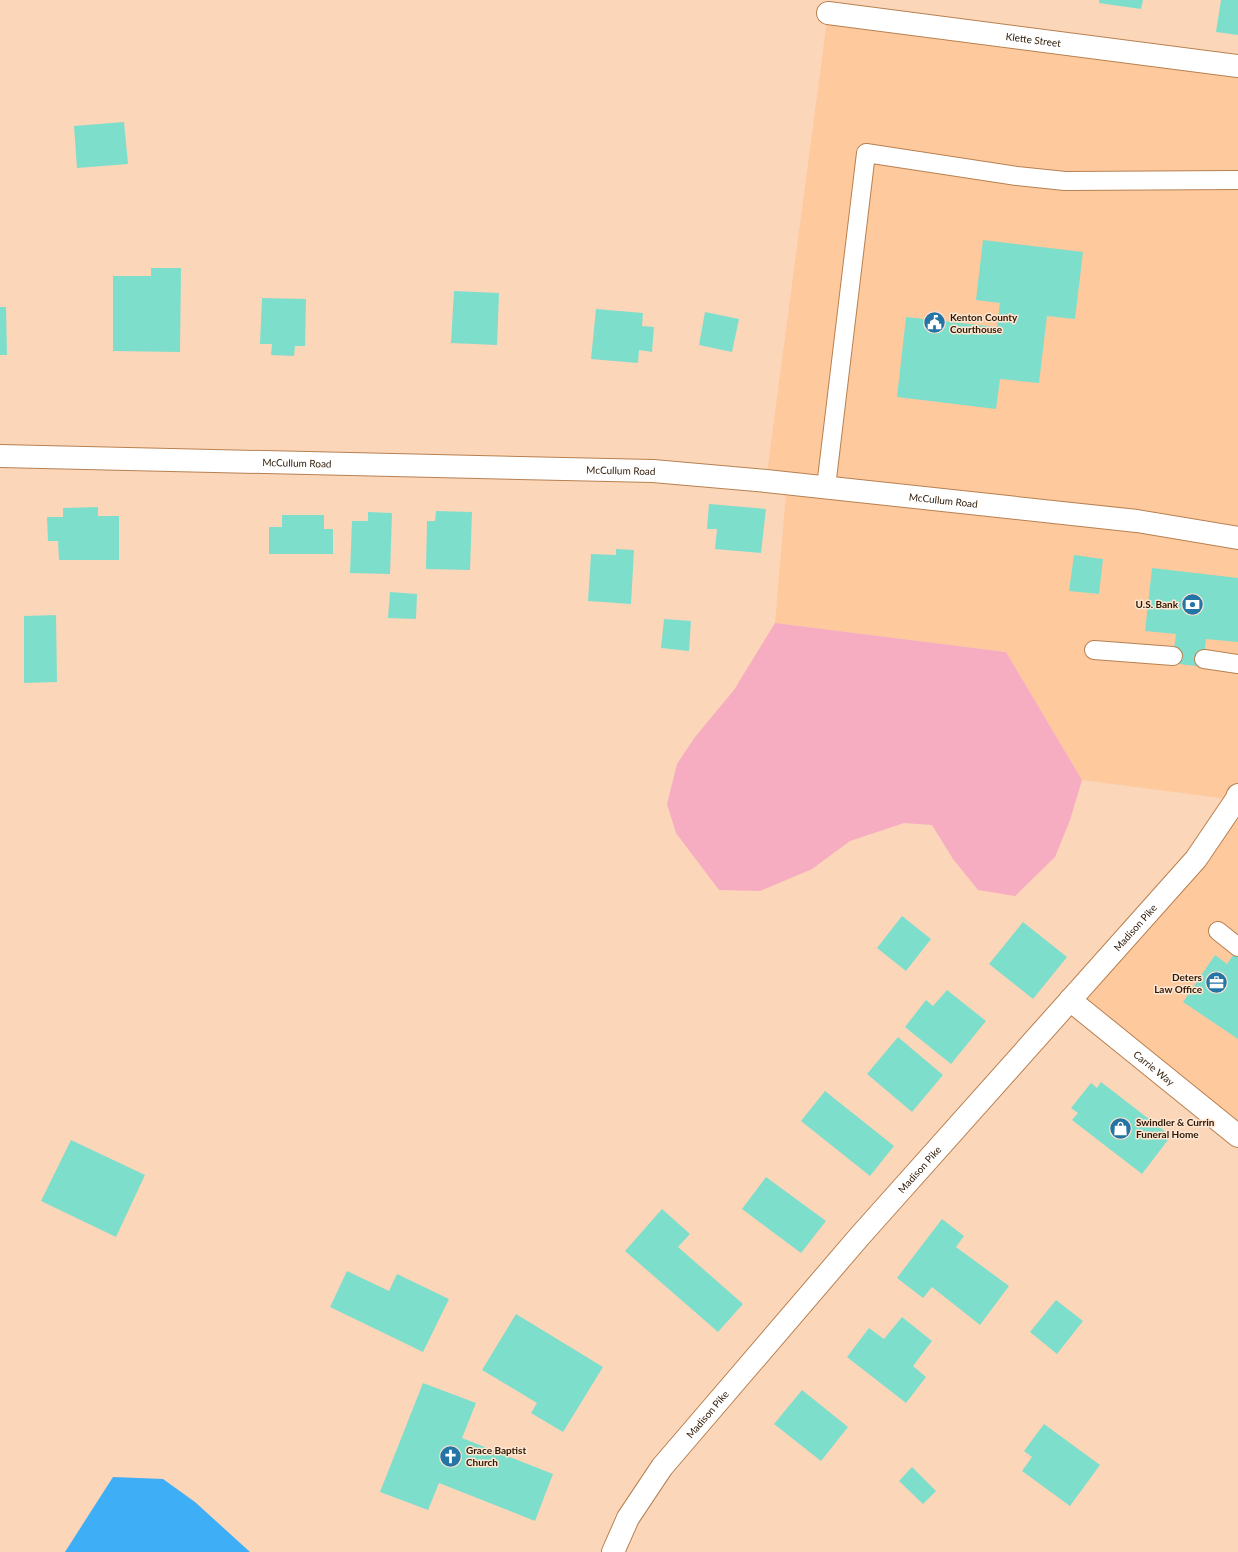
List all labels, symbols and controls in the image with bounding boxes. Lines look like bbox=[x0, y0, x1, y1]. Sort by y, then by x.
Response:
street label: Klette Street bbox=[1005, 30, 1062, 49]
public building icon: Kenton County Courthouse bbox=[921, 310, 947, 336]
place label: Kenton County Courthouse bbox=[950, 311, 1018, 335]
street label: McCullum Road bbox=[262, 456, 332, 470]
street label: McCullum Road bbox=[586, 463, 656, 477]
street label: McCullum Road bbox=[908, 490, 978, 510]
bank icon: U.S. Bank bbox=[1180, 591, 1206, 617]
place label: U.S. Bank bbox=[1136, 598, 1179, 610]
street label: Madison Pike bbox=[1111, 902, 1159, 953]
office icon: Deters Law Office bbox=[1204, 970, 1230, 996]
place label: Deters Law Office bbox=[1154, 971, 1203, 995]
street label: Carrie Way bbox=[1131, 1048, 1177, 1089]
shop icon: Swindler & Currin Funeral Home bbox=[1108, 1115, 1134, 1141]
place label: Swindler & Currin Funeral Home bbox=[1136, 1116, 1215, 1140]
street label: Madison Pike bbox=[895, 1143, 943, 1195]
street label: Madison Pike bbox=[684, 1388, 731, 1440]
church icon: Grace Baptist Church bbox=[438, 1443, 464, 1469]
place label: Grace Baptist Church bbox=[466, 1444, 526, 1468]

